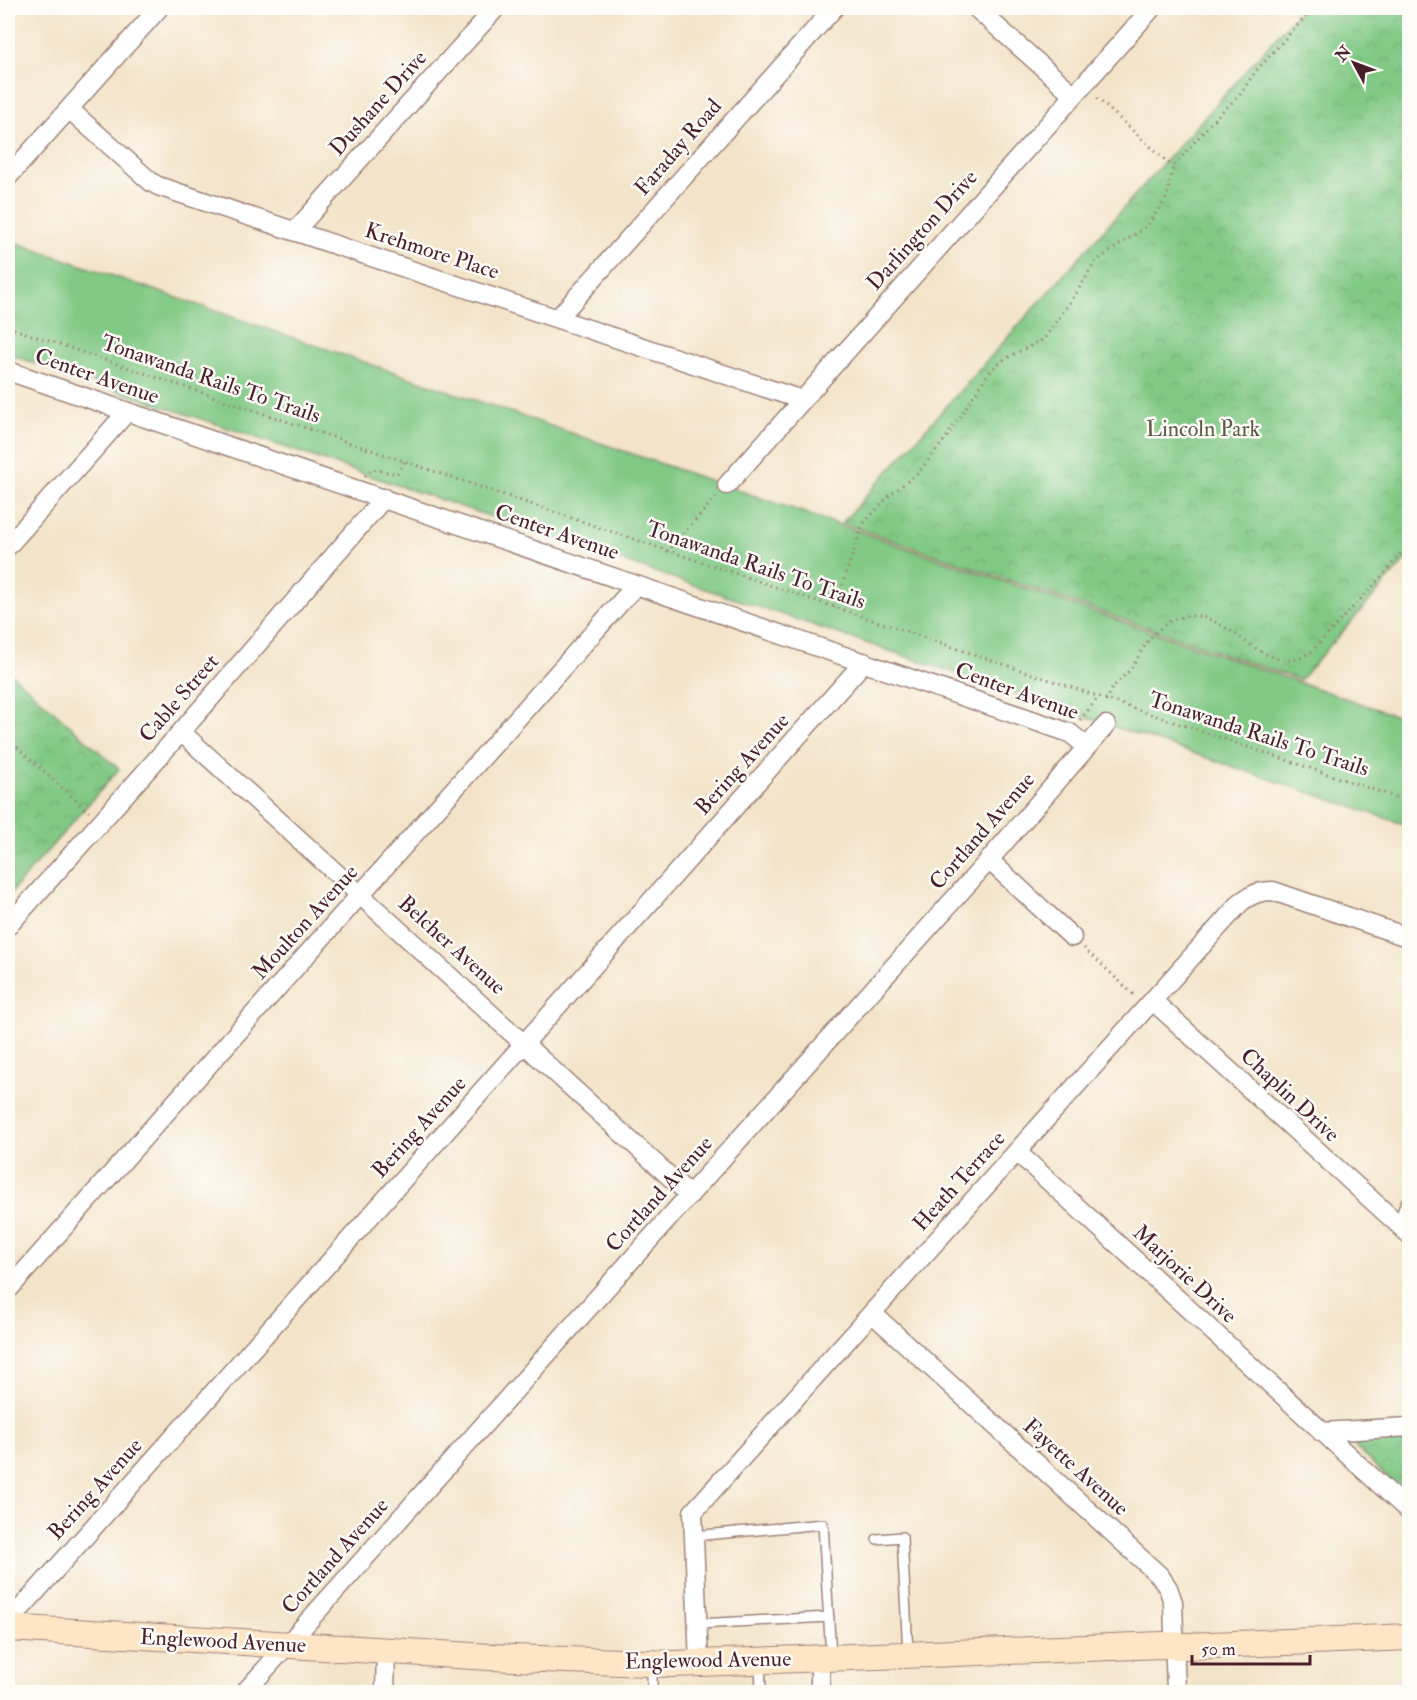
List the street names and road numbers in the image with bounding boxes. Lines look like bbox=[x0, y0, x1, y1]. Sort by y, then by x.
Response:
street label: Dushane Drive bbox=[323, 44, 433, 162]
street label: Faraday Road bbox=[628, 93, 728, 201]
street label: Darlington Drive bbox=[860, 164, 984, 296]
street label: Krehmore Place bbox=[361, 216, 503, 286]
street label: Tonawanda Rails To Trails bbox=[98, 328, 324, 430]
street label: Center Avenue bbox=[31, 342, 163, 410]
street label: Center Avenue bbox=[491, 498, 623, 566]
street label: Tonawanda Rails To Trails bbox=[643, 514, 869, 616]
street label: Cable Street bbox=[133, 648, 225, 748]
street label: Center Avenue bbox=[951, 656, 1083, 726]
street label: Tonawanda Rails To Trails bbox=[1145, 685, 1373, 783]
street label: Bering Avenue bbox=[689, 707, 795, 821]
street label: Cortland Avenue bbox=[923, 766, 1041, 896]
street label: Moulton Avenue bbox=[246, 859, 364, 985]
street label: Belcher Avenue bbox=[392, 889, 512, 1001]
street label: Chaplin Drive bbox=[1234, 1042, 1345, 1149]
street label: Bering Avenue bbox=[366, 1070, 472, 1184]
street label: Heath Terrace bbox=[907, 1125, 1011, 1237]
street label: Cortland Avenue bbox=[599, 1130, 719, 1258]
street label: Marjorie Drive bbox=[1127, 1219, 1243, 1329]
street label: Fayette Avenue bbox=[1017, 1412, 1135, 1522]
street label: Bering Avenue bbox=[42, 1432, 148, 1546]
street label: Cortland Avenue bbox=[275, 1492, 395, 1620]
street label: Englewood Avenue bbox=[139, 1623, 307, 1659]
street label: Englewood Avenue bbox=[625, 1645, 791, 1675]

